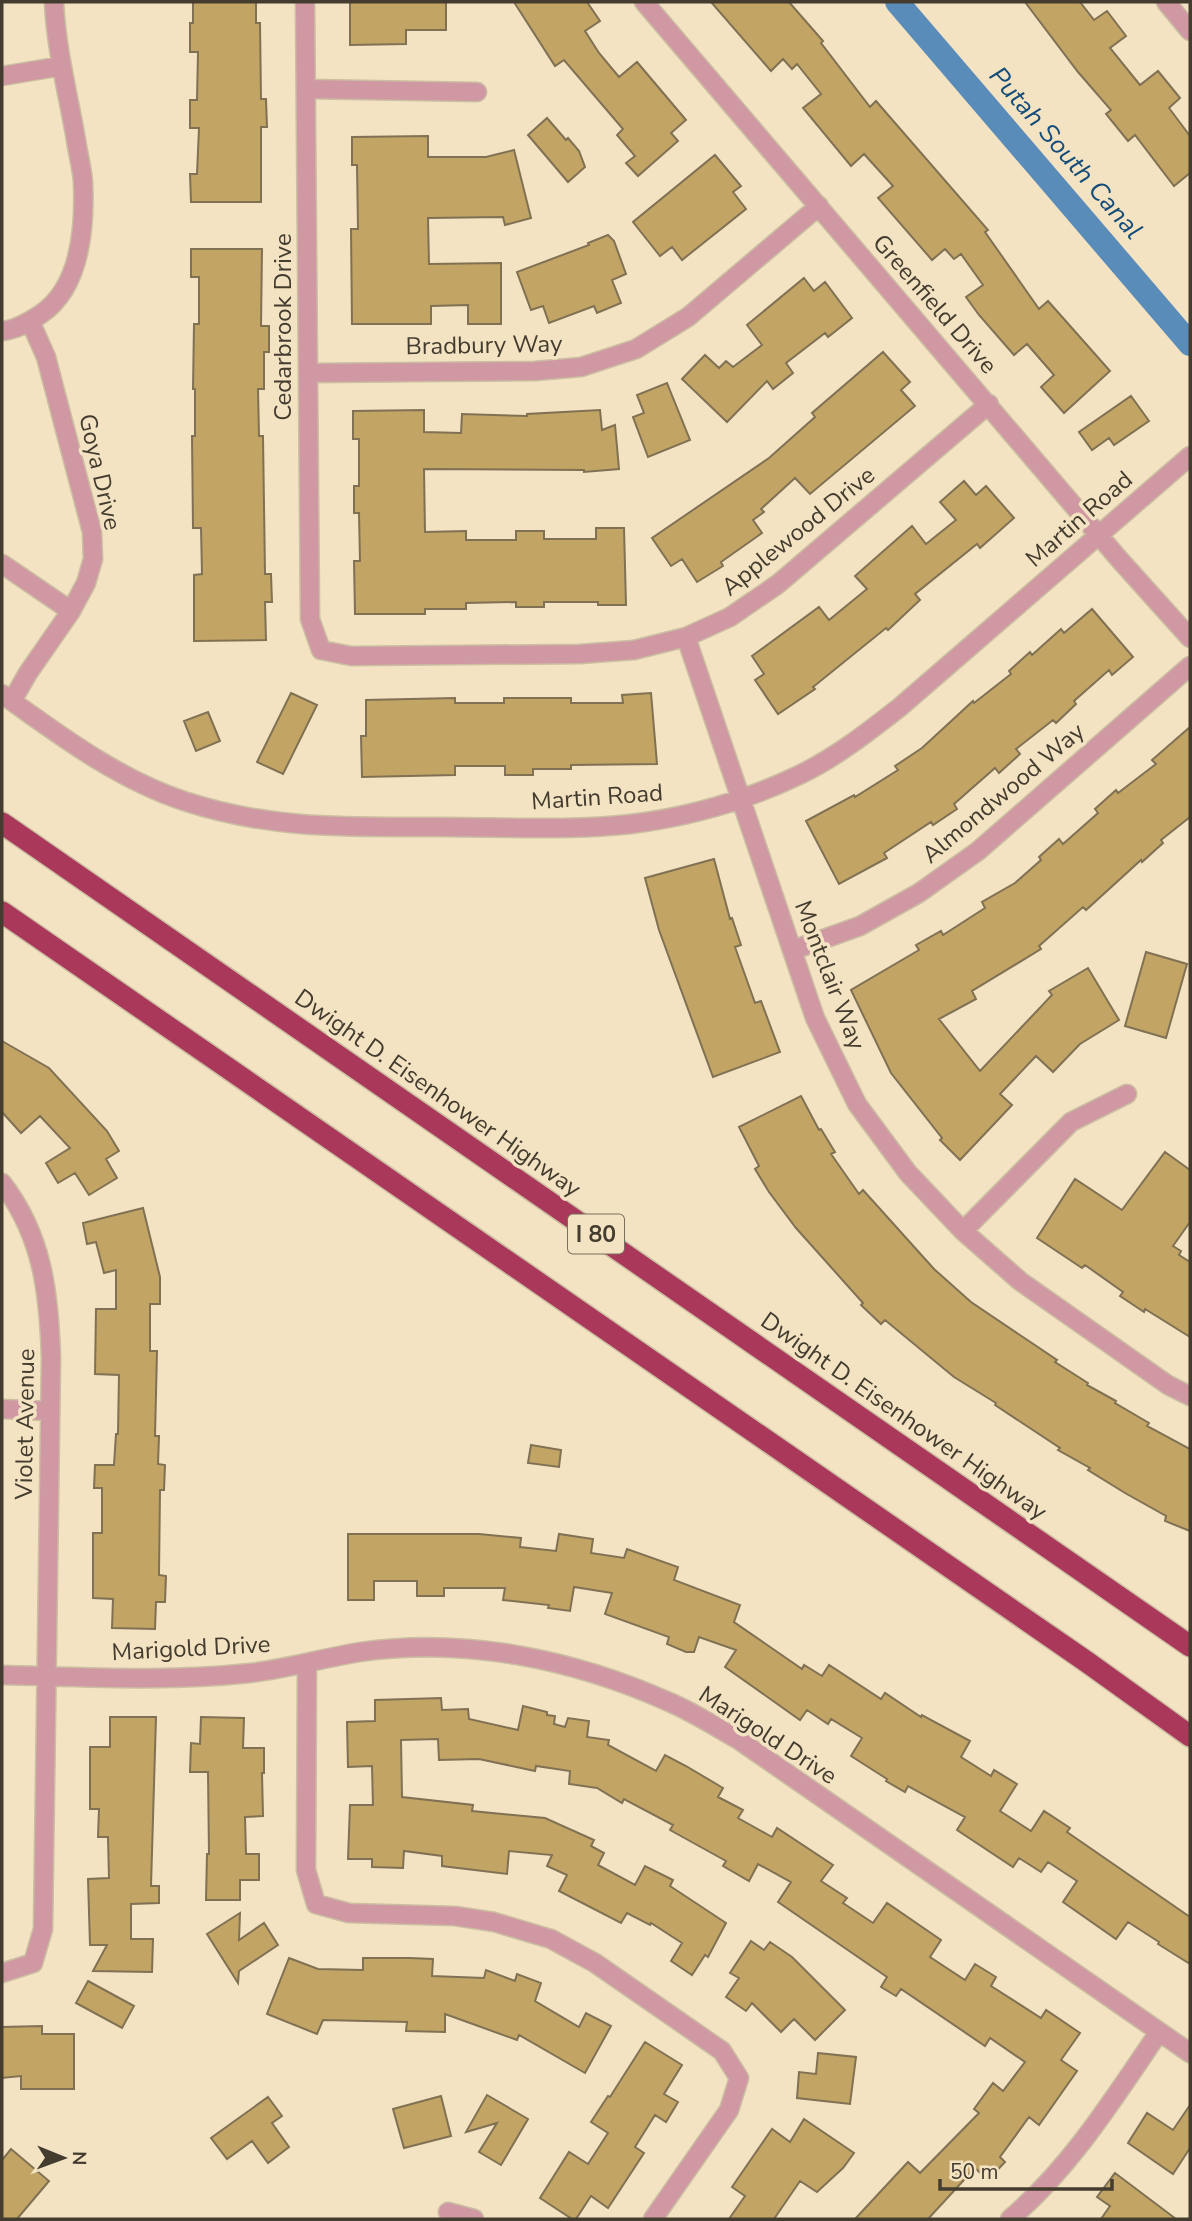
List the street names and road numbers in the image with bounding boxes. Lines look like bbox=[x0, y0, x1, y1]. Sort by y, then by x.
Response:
street label: Greenfield Drive bbox=[865, 227, 1005, 381]
street label: Cedarbrook Drive bbox=[267, 233, 299, 421]
street label: Bradbury Way bbox=[405, 328, 563, 362]
street label: Goya Drive bbox=[71, 411, 129, 533]
street label: Applewood Drive bbox=[715, 459, 881, 603]
street label: Martin Road bbox=[1019, 464, 1139, 574]
street label: Almondwood Way bbox=[915, 715, 1092, 870]
street label: Martin Road bbox=[530, 776, 664, 818]
street label: Montclair Way bbox=[787, 896, 873, 1055]
street label: Dwight D. Eisenhower Highway bbox=[289, 982, 588, 1205]
road number: I 80 bbox=[568, 1214, 624, 1254]
street label: Dwight D. Eisenhower Highway bbox=[755, 1305, 1054, 1528]
street label: Violet Avenue bbox=[8, 1348, 42, 1501]
street label: Marigold Drive bbox=[111, 1628, 271, 1668]
street label: Marigold Drive bbox=[693, 1678, 843, 1792]

